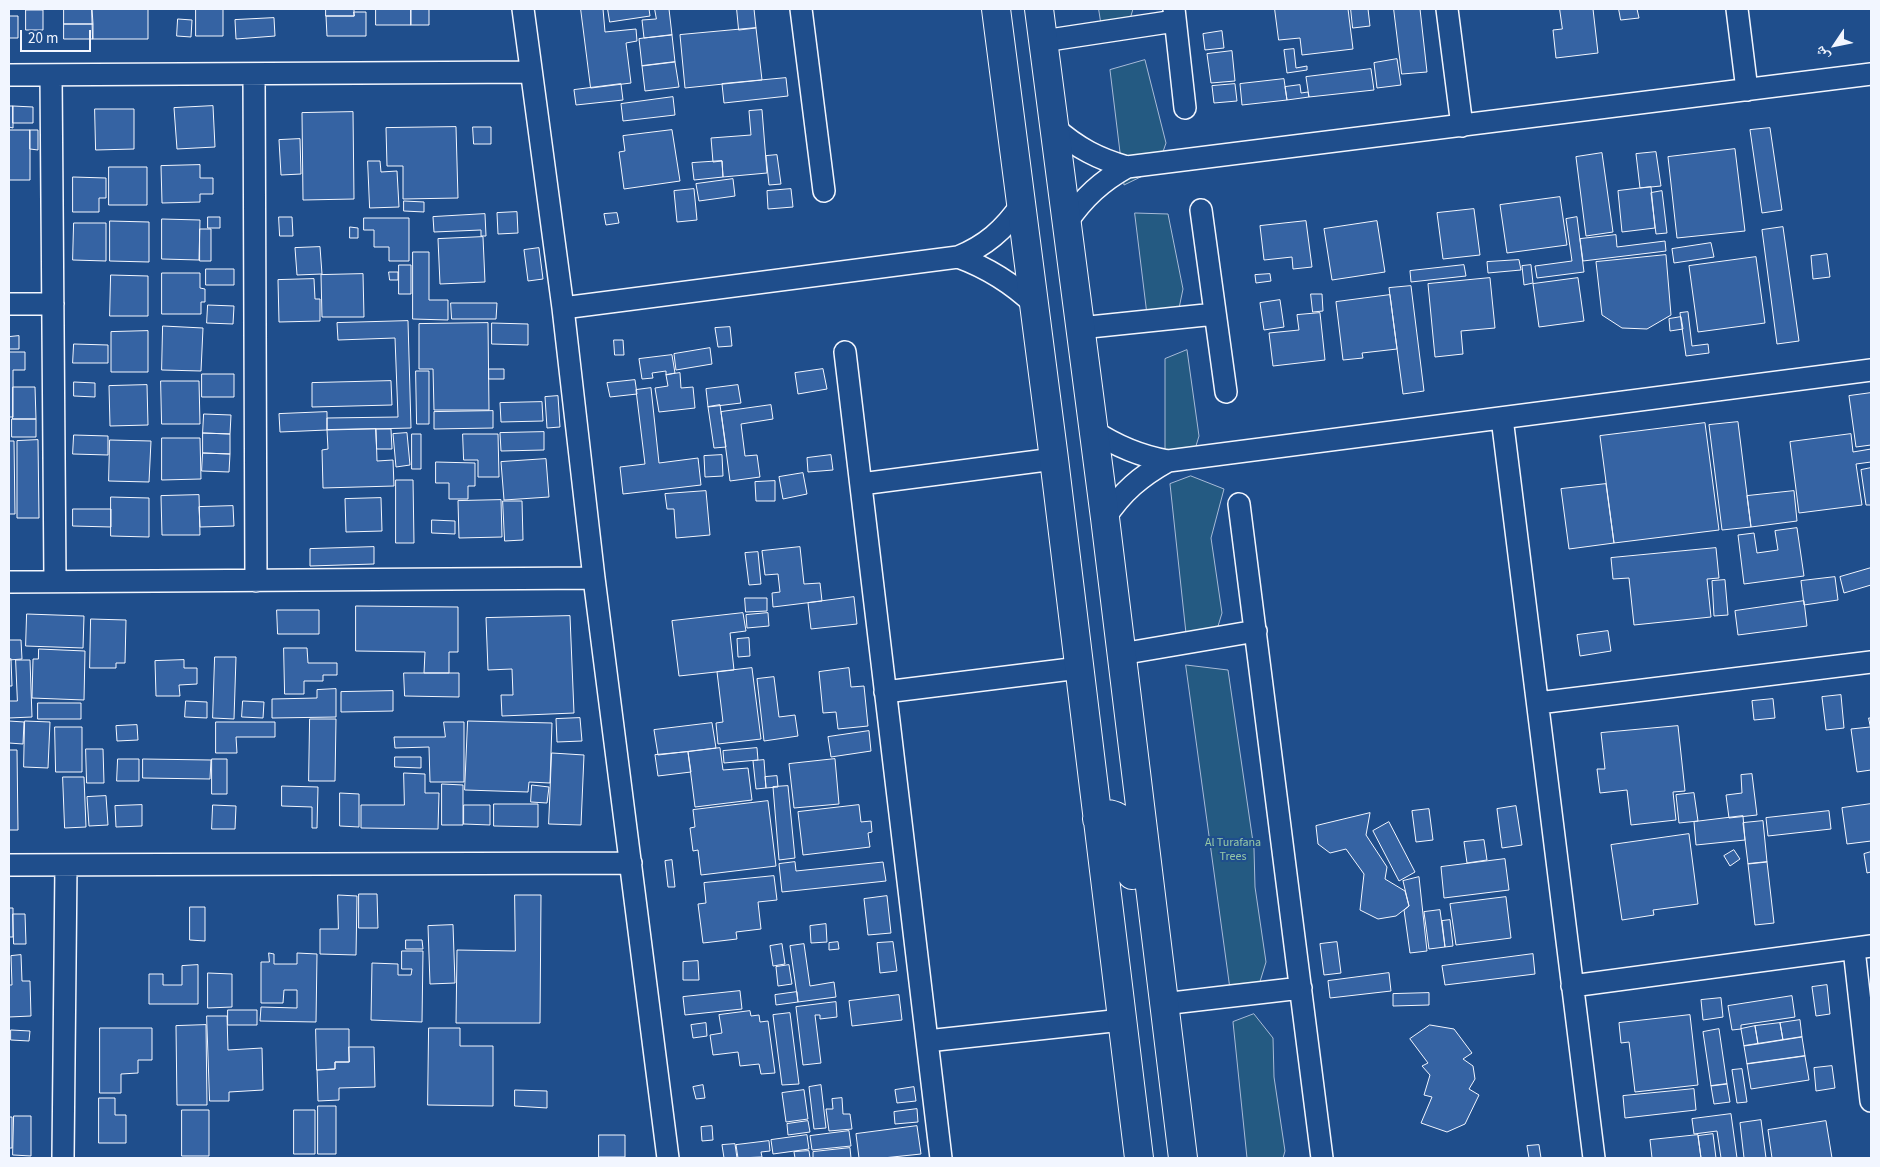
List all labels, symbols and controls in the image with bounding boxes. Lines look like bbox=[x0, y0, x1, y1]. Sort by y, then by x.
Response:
scale bar bbox=[22, 20, 94, 52]
north arrow bbox=[1810, 20, 1860, 70]
text: 20 m bbox=[28, 28, 58, 49]
text: ش bbox=[1810, 42, 1835, 65]
park label: Al Turafana Trees bbox=[1205, 836, 1261, 864]

